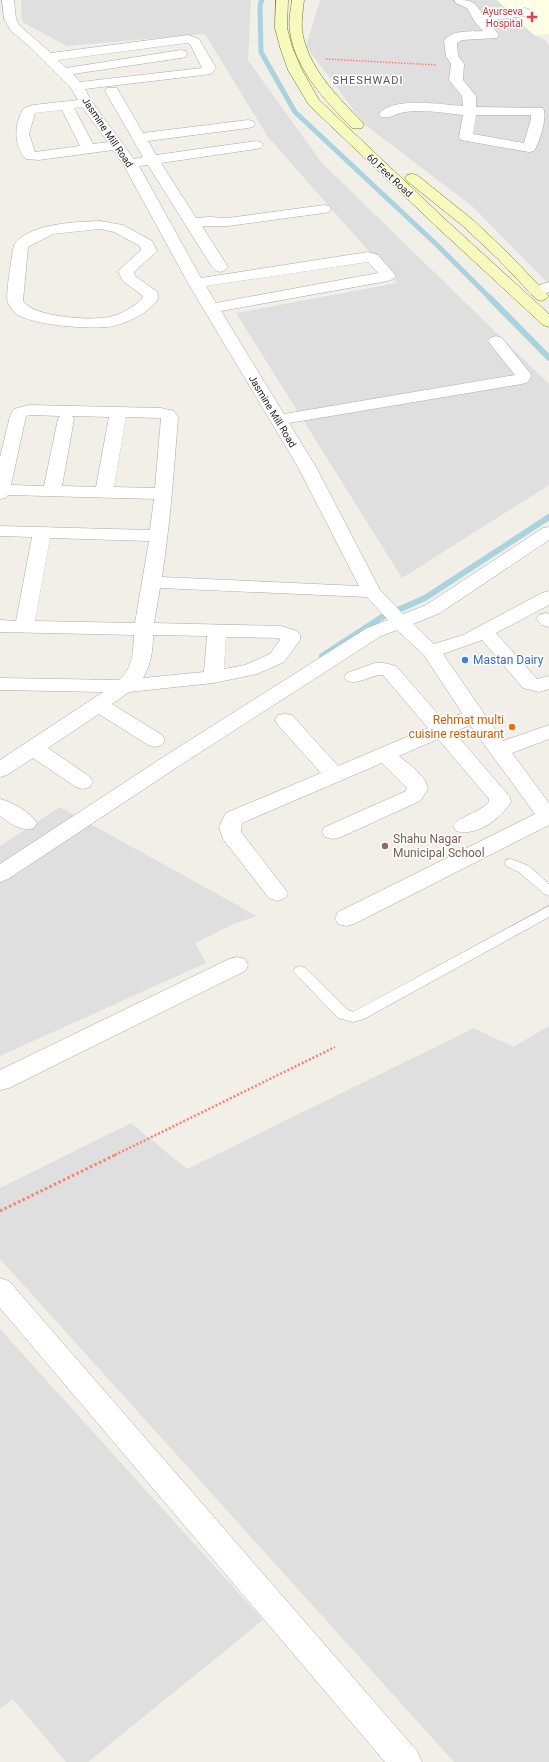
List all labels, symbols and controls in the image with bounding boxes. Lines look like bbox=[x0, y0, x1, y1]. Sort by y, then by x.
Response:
place label: Ayurseva Hospital bbox=[482, 6, 523, 29]
marker: Ayurseva Hospital bbox=[526, 11, 538, 23]
district label: SHESHWADI bbox=[333, 74, 403, 87]
street label: Jasmine Mill Road bbox=[80, 95, 135, 169]
street label: 60 Feet Road bbox=[365, 151, 415, 199]
street label: Jasmine Mill Road bbox=[247, 373, 298, 449]
place label: Mastan Dairy bbox=[473, 653, 544, 667]
marker: Mastan Dairy bbox=[460, 655, 470, 665]
place label: Rehmat multi cuisine restaurant bbox=[409, 713, 504, 741]
marker: Rehmat multi cuisine restaurant bbox=[507, 722, 517, 732]
place label: Shahu Nagar Municipal School bbox=[393, 832, 485, 860]
marker: Shahu Nagar Municipal School bbox=[380, 841, 390, 851]

